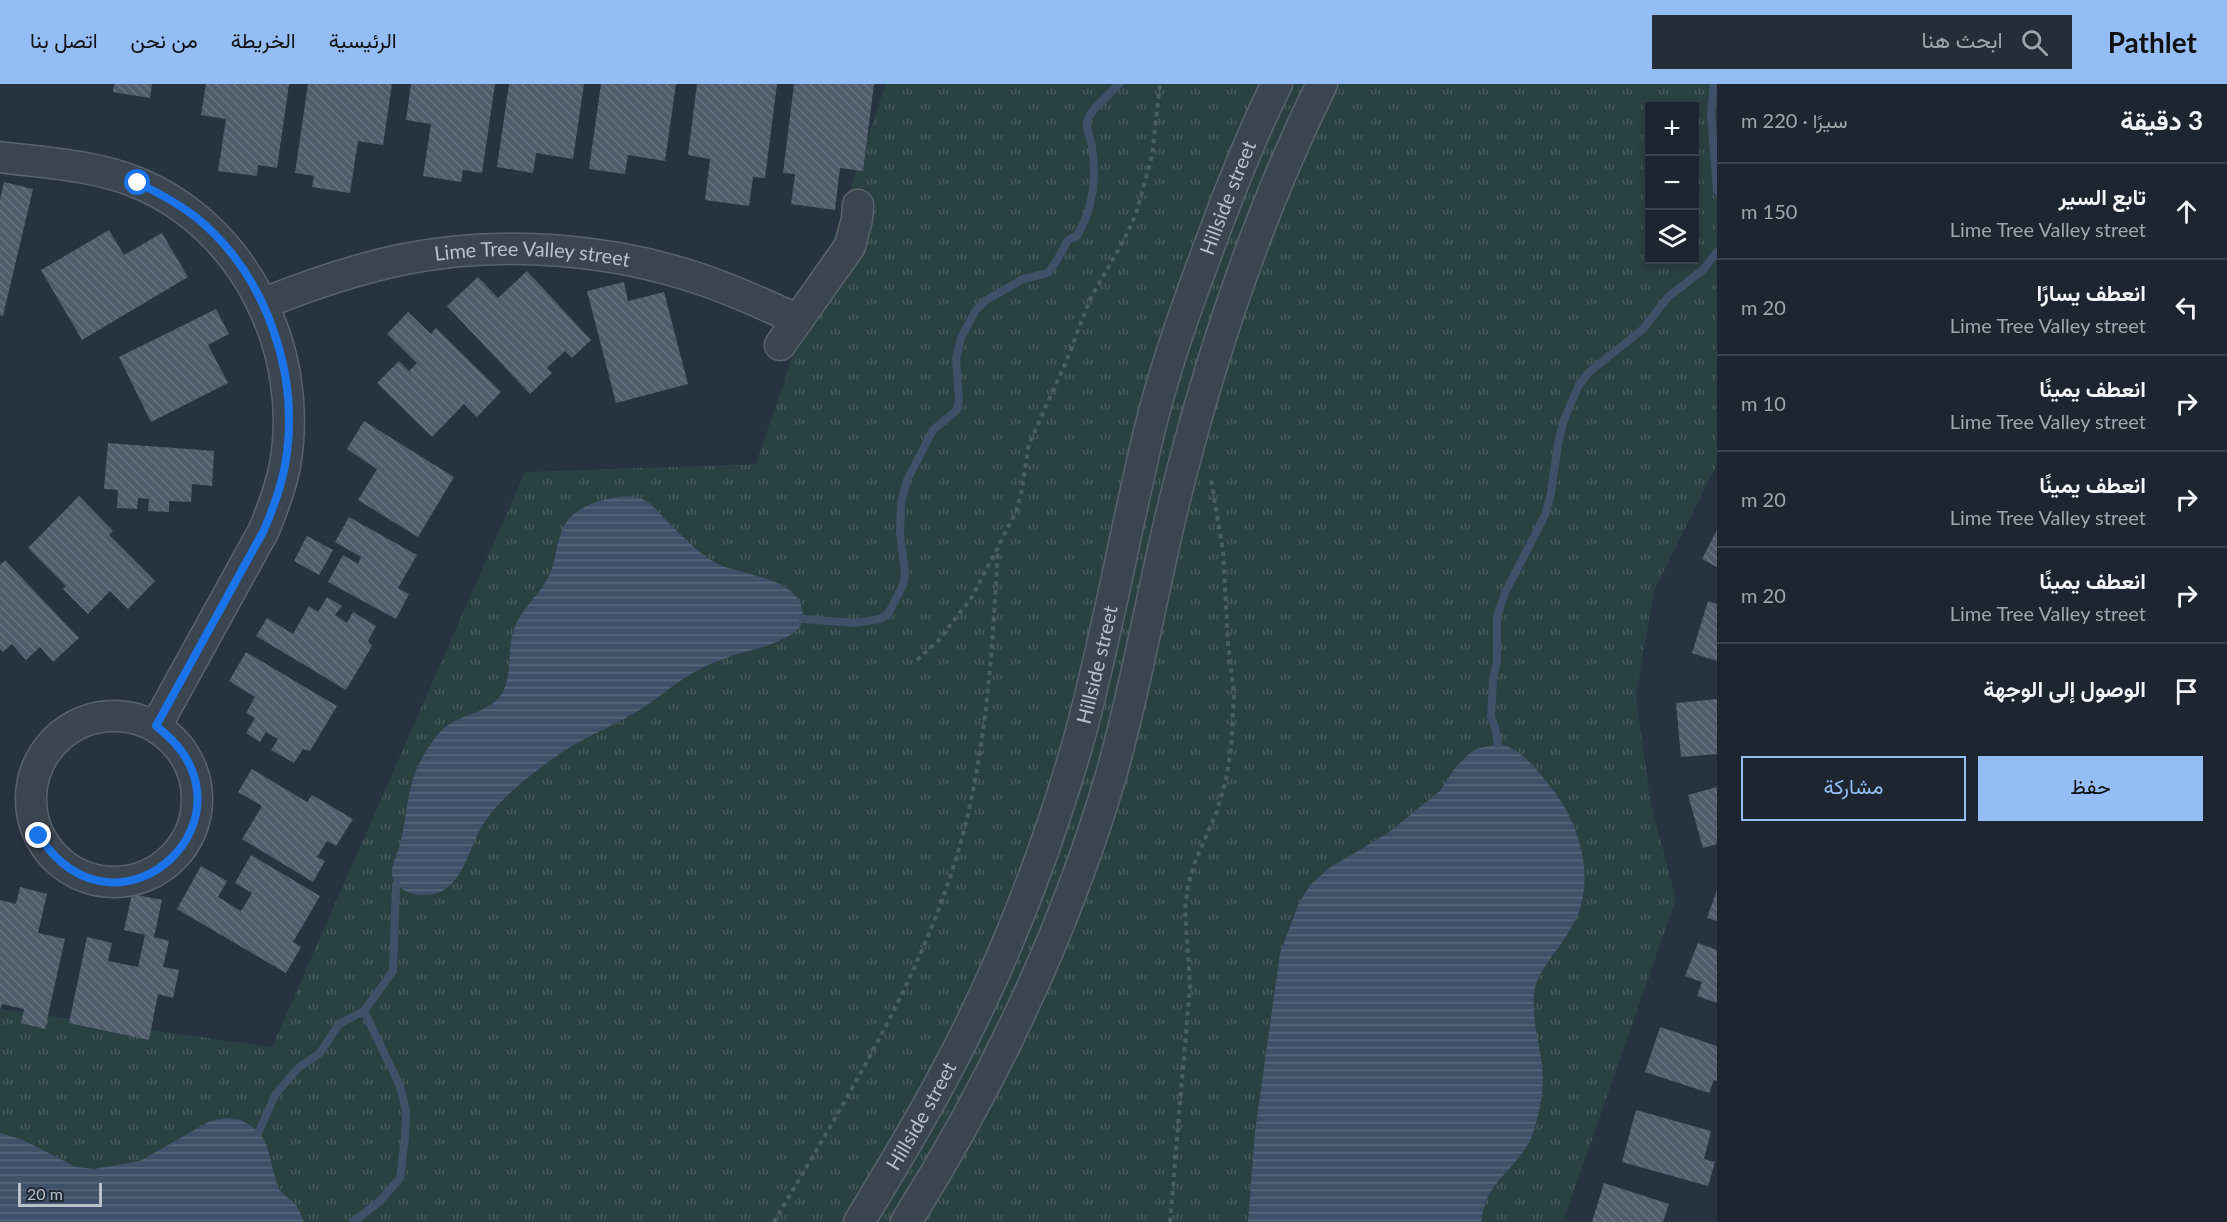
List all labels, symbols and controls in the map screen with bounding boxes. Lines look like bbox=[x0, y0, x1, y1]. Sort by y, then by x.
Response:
search box bbox=[1652, 15, 2072, 69]
text: Pathlet bbox=[2108, 25, 2197, 59]
text: ابحث هنا bbox=[1922, 26, 2003, 53]
icon: search bbox=[2018, 26, 2051, 59]
text: اتصل بنا bbox=[30, 27, 98, 52]
text: من نحن bbox=[131, 27, 198, 52]
text: الخريطة bbox=[231, 27, 296, 52]
text: الرئيسية bbox=[329, 27, 397, 52]
map controls bbox=[1645, 102, 1699, 264]
button: + bbox=[1645, 102, 1699, 156]
text: 3 دقيقة bbox=[2120, 104, 2203, 136]
text: سيرًا · 220 m bbox=[1741, 108, 1848, 132]
street label: Hillside street bbox=[1194, 136, 1260, 258]
button: − bbox=[1645, 156, 1699, 210]
route start bbox=[124, 169, 150, 195]
text: تابع السير bbox=[2059, 183, 2146, 210]
icon: ahead bbox=[2170, 195, 2203, 228]
text: 150 m bbox=[1741, 199, 1797, 223]
button: layers bbox=[1645, 210, 1699, 264]
text: Lime Tree Valley street bbox=[1950, 217, 2146, 241]
street label: Lime Tree Valley street bbox=[433, 236, 632, 271]
text: انعطف يسارًا bbox=[2037, 279, 2146, 306]
icon: left bbox=[2170, 291, 2203, 324]
text: 20 m bbox=[1741, 295, 1786, 319]
text: Lime Tree Valley street bbox=[1950, 313, 2146, 337]
text: انعطف يمينًا bbox=[2039, 375, 2146, 402]
icon: right bbox=[2170, 387, 2203, 420]
text: 10 m bbox=[1741, 391, 1786, 415]
text: Lime Tree Valley street bbox=[1950, 409, 2146, 433]
text: انعطف يمينًا bbox=[2039, 471, 2146, 498]
icon: right bbox=[2170, 483, 2203, 516]
text: 20 m bbox=[1741, 487, 1786, 511]
text: Lime Tree Valley street bbox=[1950, 505, 2146, 529]
text: انعطف يمينًا bbox=[2039, 567, 2146, 594]
icon: right bbox=[2170, 579, 2203, 612]
text: 20 m bbox=[1741, 583, 1786, 607]
text: Lime Tree Valley street bbox=[1950, 601, 2146, 625]
street label: Hillside street bbox=[1071, 603, 1122, 726]
text: الوصول إلى الوجهة bbox=[1983, 675, 2146, 702]
icon: arrive bbox=[2170, 675, 2203, 708]
button: مشاركة bbox=[1741, 756, 1966, 821]
button: حفظ bbox=[1978, 756, 2203, 821]
route end bbox=[25, 822, 51, 848]
street label: Hillside street bbox=[880, 1057, 960, 1174]
scale bar bbox=[18, 1180, 102, 1208]
text: 20 m bbox=[27, 1184, 63, 1203]

